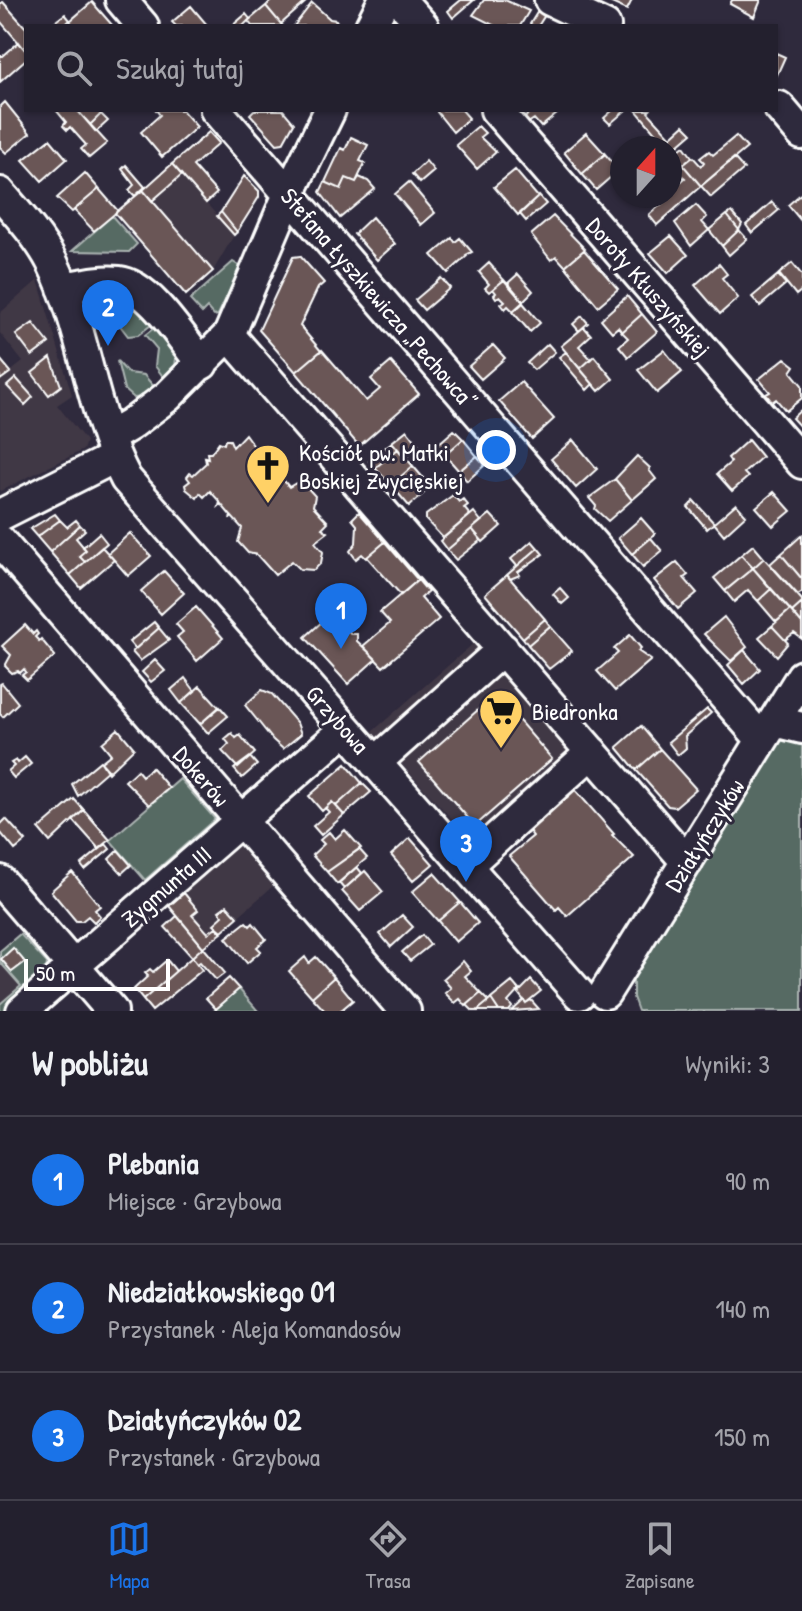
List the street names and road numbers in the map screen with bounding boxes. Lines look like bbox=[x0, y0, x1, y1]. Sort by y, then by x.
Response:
street label: Stefana Łyszkiewicza „Pechowca” bbox=[274, 181, 484, 415]
street label: Doroty Kłuszyńskiej bbox=[579, 210, 719, 364]
street label: Grzybowa bbox=[299, 678, 377, 760]
street label: Dokerów bbox=[167, 739, 237, 813]
street label: Działyńczyków bbox=[657, 773, 751, 897]
street label: Zygmunta III bbox=[114, 838, 218, 934]

